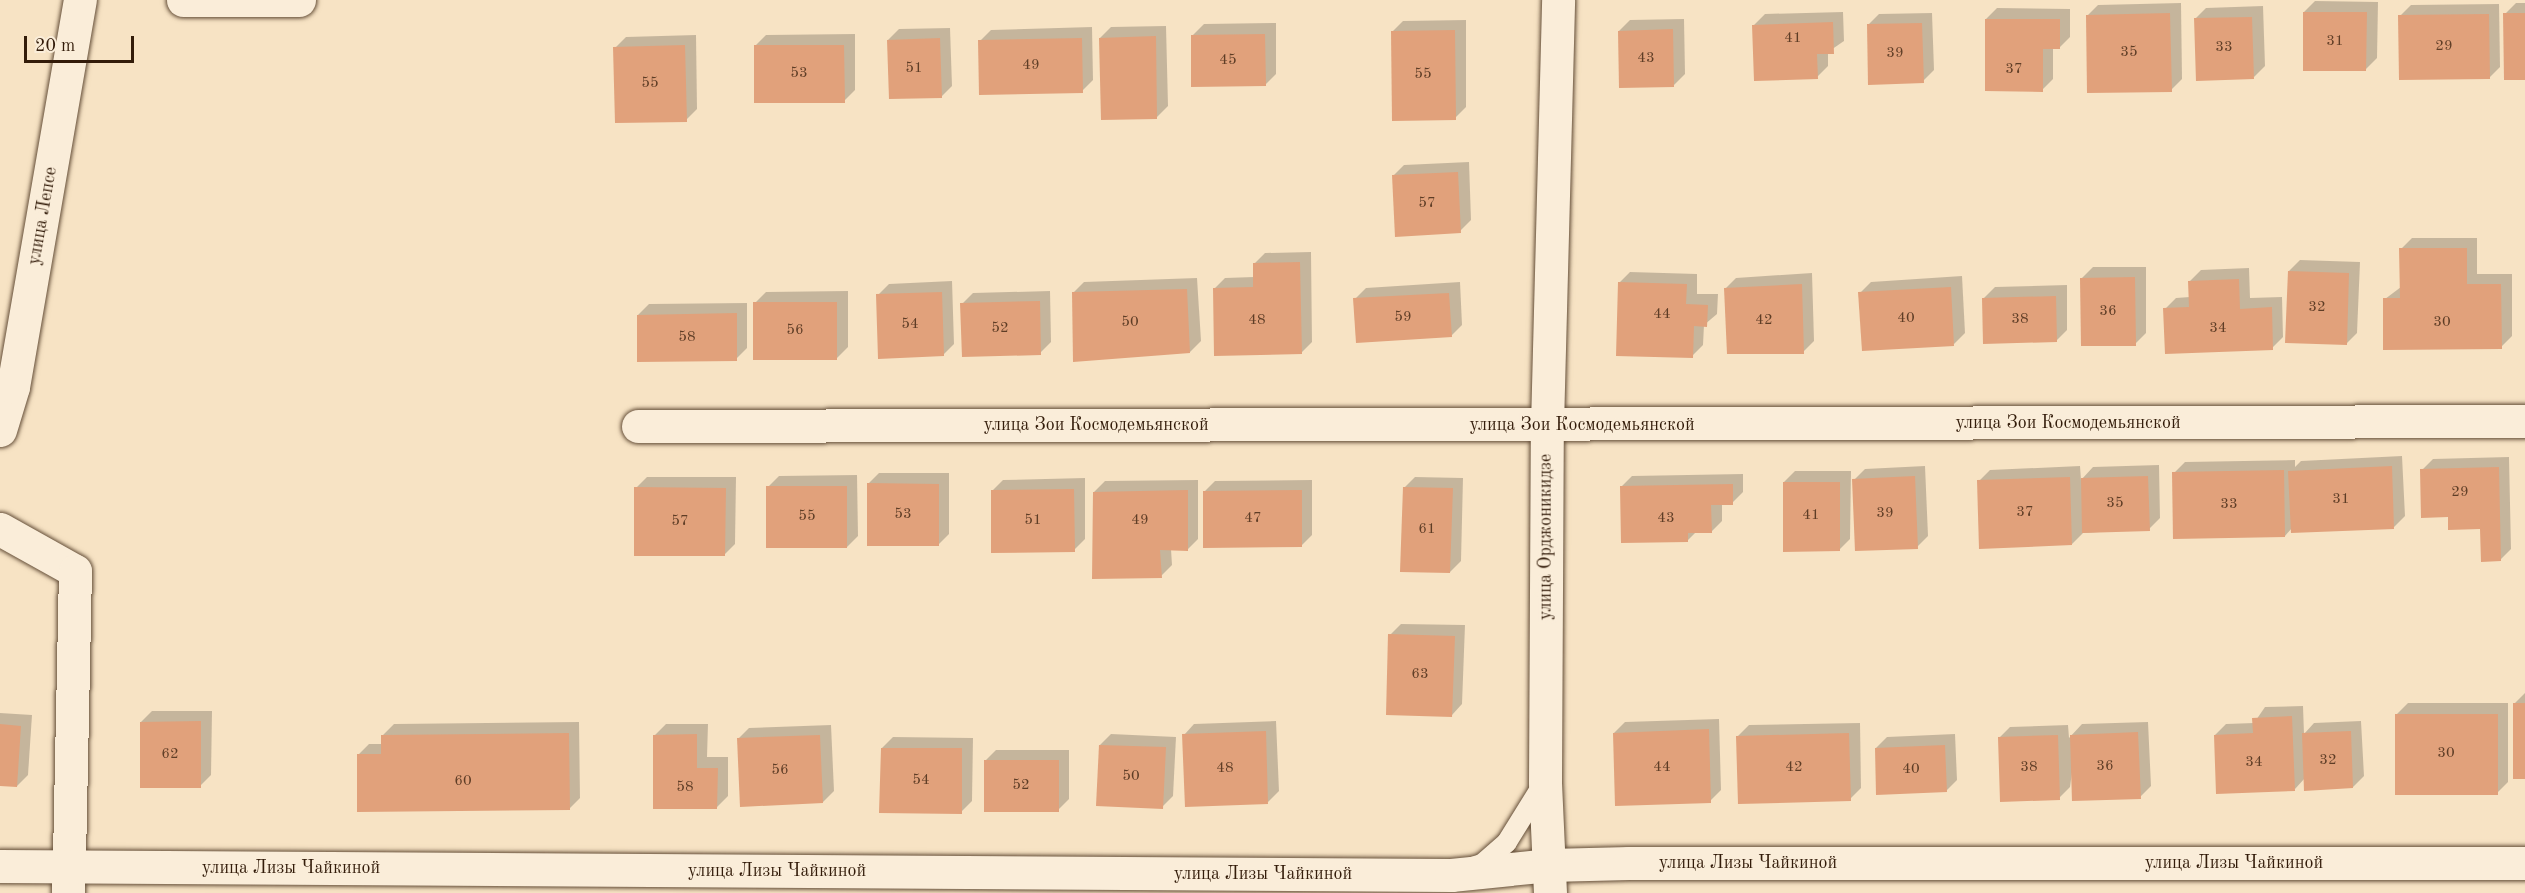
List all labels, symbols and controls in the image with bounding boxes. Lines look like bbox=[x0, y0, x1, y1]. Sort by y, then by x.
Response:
scale bar bbox=[27, 24, 136, 62]
house number: 41 bbox=[1784, 30, 1802, 48]
house number: 31 bbox=[2326, 33, 2344, 51]
text: 20 m bbox=[35, 37, 75, 55]
house number: 29 bbox=[2435, 38, 2453, 56]
house number: 33 bbox=[2215, 39, 2233, 57]
house number: 35 bbox=[2120, 44, 2138, 62]
house number: 39 bbox=[1886, 45, 1904, 63]
house number: 43 bbox=[1637, 50, 1655, 68]
house number: 45 bbox=[1219, 52, 1237, 70]
house number: 49 bbox=[1022, 57, 1040, 75]
house number: 51 bbox=[905, 60, 923, 78]
house number: 37 bbox=[2005, 61, 2023, 79]
house number: 53 bbox=[790, 65, 808, 83]
house number: 55 bbox=[1414, 66, 1432, 84]
house number: 55 bbox=[641, 75, 659, 93]
street label: улица Лепсе bbox=[24, 165, 62, 267]
house number: 57 bbox=[1418, 195, 1436, 213]
house number: 32 bbox=[2308, 299, 2326, 317]
house number: 36 bbox=[2099, 303, 2117, 321]
house number: 44 bbox=[1653, 306, 1671, 324]
house number: 59 bbox=[1394, 309, 1412, 327]
house number: 40 bbox=[1897, 310, 1915, 328]
house number: 38 bbox=[2011, 311, 2029, 329]
house number: 48 bbox=[1248, 312, 1266, 330]
house number: 42 bbox=[1755, 312, 1773, 330]
house number: 50 bbox=[1121, 314, 1139, 332]
house number: 30 bbox=[2433, 314, 2451, 332]
house number: 54 bbox=[901, 316, 919, 334]
house number: 52 bbox=[991, 320, 1009, 338]
house number: 34 bbox=[2209, 320, 2227, 338]
house number: 56 bbox=[786, 322, 804, 340]
house number: 58 bbox=[678, 329, 696, 347]
street label: улица Зои Космодемьянской bbox=[1955, 412, 2181, 434]
street label: улица Зои Космодемьянской bbox=[983, 414, 1209, 436]
street label: улица Зои Космодемьянской bbox=[1469, 414, 1695, 436]
street label: улица Орджоникидзе bbox=[1535, 454, 1557, 620]
house number: 29 bbox=[2451, 484, 2469, 502]
house number: 31 bbox=[2332, 491, 2350, 509]
house number: 35 bbox=[2106, 495, 2124, 513]
house number: 33 bbox=[2220, 496, 2238, 514]
house number: 37 bbox=[2016, 504, 2034, 522]
house number: 39 bbox=[1876, 505, 1894, 523]
house number: 53 bbox=[894, 506, 912, 524]
house number: 41 bbox=[1802, 507, 1820, 525]
house number: 55 bbox=[798, 508, 816, 526]
house number: 47 bbox=[1244, 510, 1262, 528]
house number: 43 bbox=[1657, 510, 1675, 528]
house number: 51 bbox=[1024, 512, 1042, 530]
house number: 49 bbox=[1131, 512, 1149, 530]
house number: 57 bbox=[671, 513, 689, 531]
house number: 61 bbox=[1418, 521, 1436, 539]
house number: 63 bbox=[1411, 666, 1429, 684]
house number: 30 bbox=[2437, 745, 2455, 763]
house number: 62 bbox=[161, 746, 179, 764]
house number: 32 bbox=[2319, 752, 2337, 770]
house number: 34 bbox=[2245, 754, 2263, 772]
house number: 36 bbox=[2096, 758, 2114, 776]
house number: 44 bbox=[1653, 759, 1671, 777]
house number: 42 bbox=[1785, 759, 1803, 777]
house number: 38 bbox=[2020, 759, 2038, 777]
house number: 48 bbox=[1216, 760, 1234, 778]
house number: 40 bbox=[1902, 761, 1920, 779]
house number: 56 bbox=[771, 762, 789, 780]
house number: 50 bbox=[1122, 768, 1140, 786]
house number: 54 bbox=[912, 772, 930, 790]
house number: 60 bbox=[454, 773, 472, 791]
house number: 52 bbox=[1012, 777, 1030, 795]
house number: 58 bbox=[676, 779, 694, 797]
street label: улица Лизы Чайкиной bbox=[1659, 852, 1837, 874]
street label: улица Лизы Чайкиной bbox=[2145, 852, 2323, 874]
street label: улица Лизы Чайкиной bbox=[202, 857, 380, 879]
street label: улица Лизы Чайкиной bbox=[688, 860, 866, 882]
street label: улица Лизы Чайкиной bbox=[1174, 863, 1352, 885]

